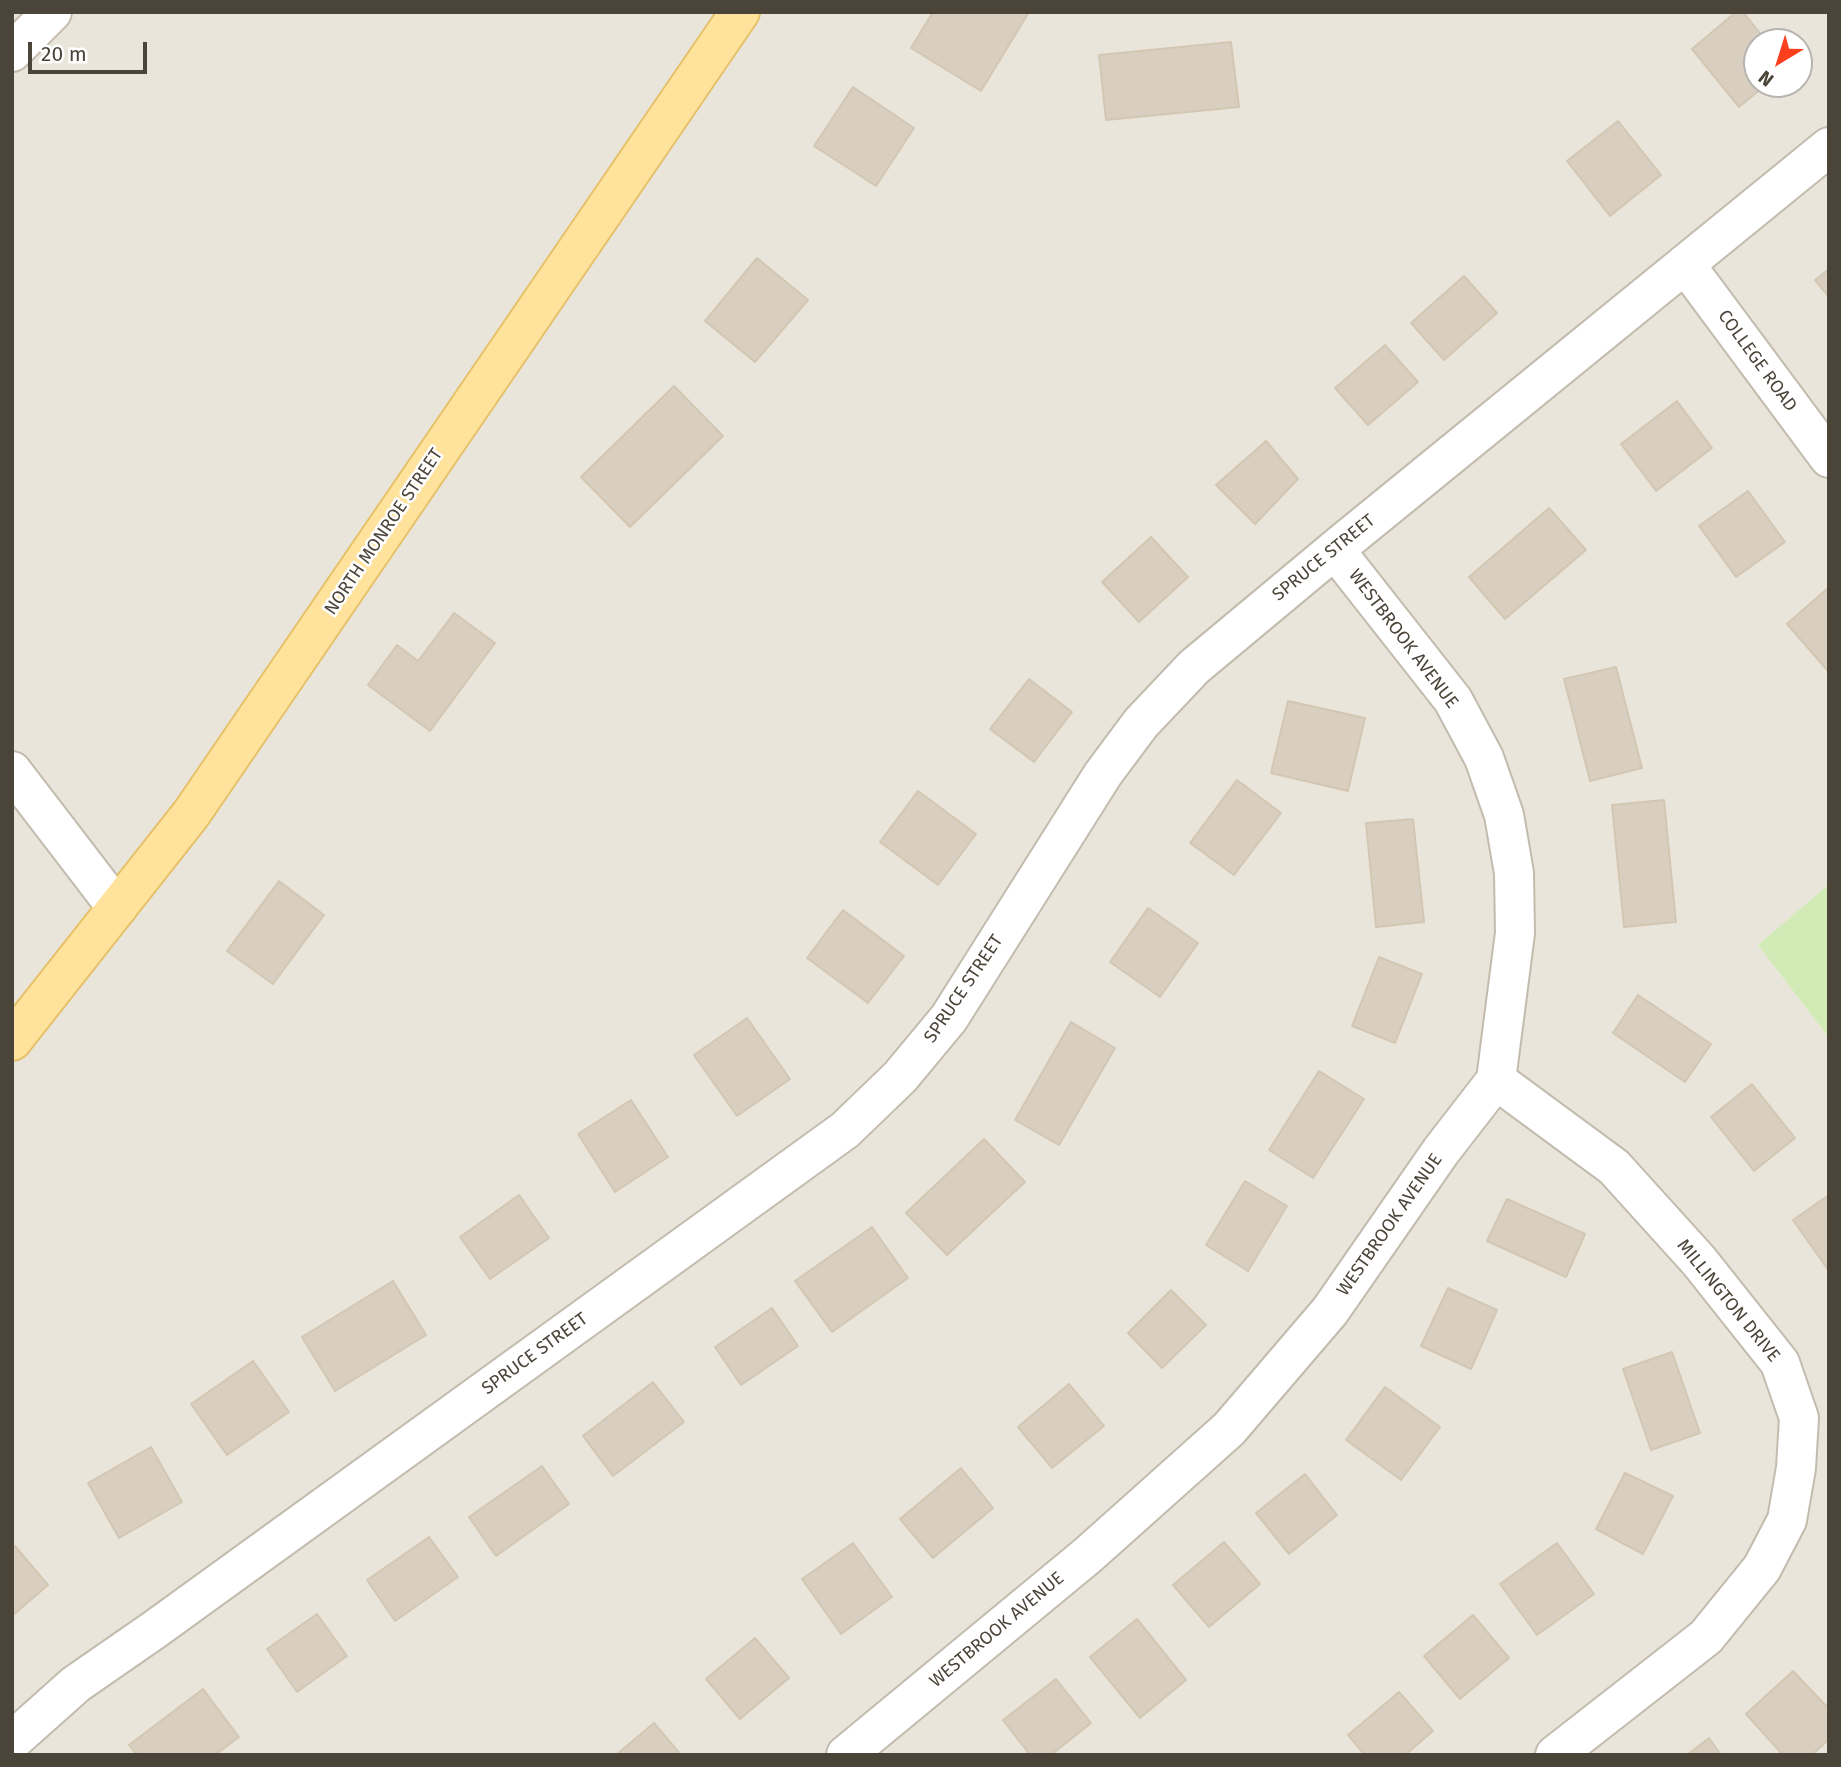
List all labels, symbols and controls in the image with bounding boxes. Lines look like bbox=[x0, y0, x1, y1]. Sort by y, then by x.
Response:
scale bar bbox=[32, 28, 150, 72]
north arrow bbox=[1743, 28, 1813, 98]
text: 20 m bbox=[41, 41, 87, 67]
text: N bbox=[1754, 65, 1778, 91]
street label: COLLEGE ROAD bbox=[1713, 306, 1801, 416]
street label: NORTH MONROE STREET bbox=[320, 445, 448, 619]
street label: SPRUCE STREET bbox=[1268, 510, 1380, 606]
street label: WESTBROOK AVENUE bbox=[1344, 565, 1462, 713]
street label: SPRUCE STREET bbox=[920, 931, 1008, 1047]
street label: WESTBROOK AVENUE bbox=[1333, 1150, 1447, 1300]
street label: MILLINGTON DRIVE bbox=[1672, 1235, 1784, 1367]
street label: SPRUCE STREET bbox=[478, 1308, 592, 1400]
street label: WESTBROOK AVENUE bbox=[926, 1568, 1068, 1692]

